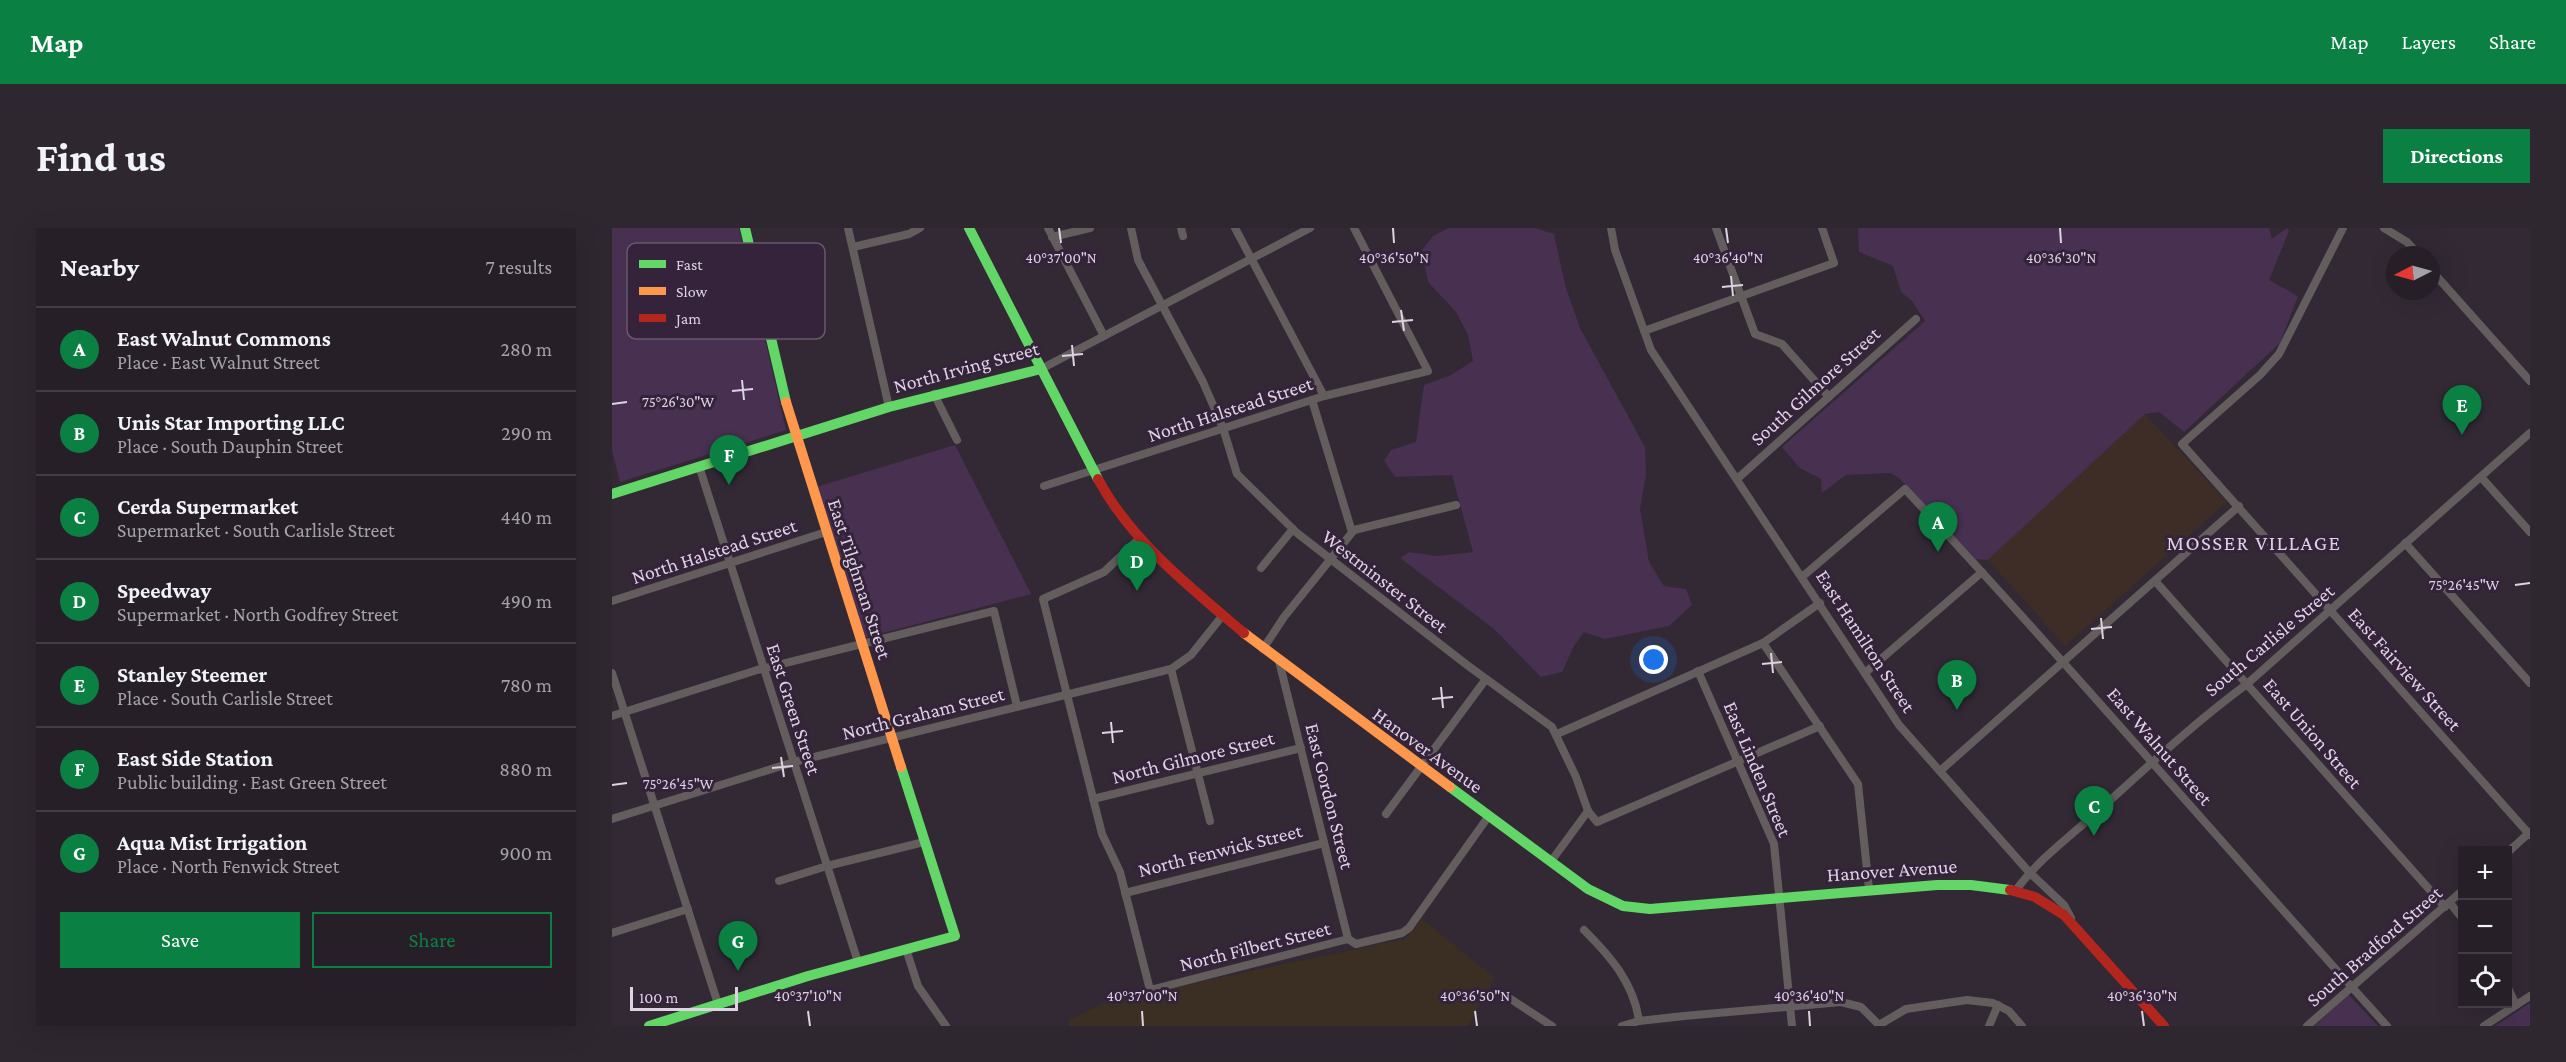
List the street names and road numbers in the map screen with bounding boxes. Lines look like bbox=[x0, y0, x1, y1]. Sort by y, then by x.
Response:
street label: South Gilmore Street bbox=[1746, 322, 1884, 450]
street label: North Irving Street bbox=[891, 337, 1042, 398]
street label: North Halstead Street bbox=[1145, 372, 1316, 446]
street label: East Tilghman Street bbox=[823, 496, 896, 662]
street label: North Halstead Street bbox=[629, 514, 800, 588]
street label: Westminster Street bbox=[1318, 525, 1453, 637]
street label: East Hamilton Street bbox=[1812, 566, 1920, 717]
street label: South Carlisle Street bbox=[2200, 579, 2338, 700]
street label: East Fairview Street bbox=[2344, 603, 2466, 735]
street label: East Green Street bbox=[762, 641, 826, 778]
street label: East Union Street bbox=[2259, 673, 2367, 793]
street label: North Graham Street bbox=[840, 682, 1007, 744]
street label: East Walnut Street bbox=[2103, 683, 2217, 810]
street label: East Linden Street bbox=[1720, 698, 1797, 840]
street label: Hanover Avenue bbox=[1369, 703, 1487, 797]
street label: East Gordon Street bbox=[1301, 721, 1359, 872]
street label: North Gilmore Street bbox=[1110, 726, 1277, 788]
street label: North Fenwick Street bbox=[1136, 819, 1305, 881]
street label: Hanover Avenue bbox=[1826, 854, 1958, 886]
street label: South Bradford Street bbox=[2302, 881, 2446, 1011]
street label: North Filbert Street bbox=[1177, 917, 1333, 975]

